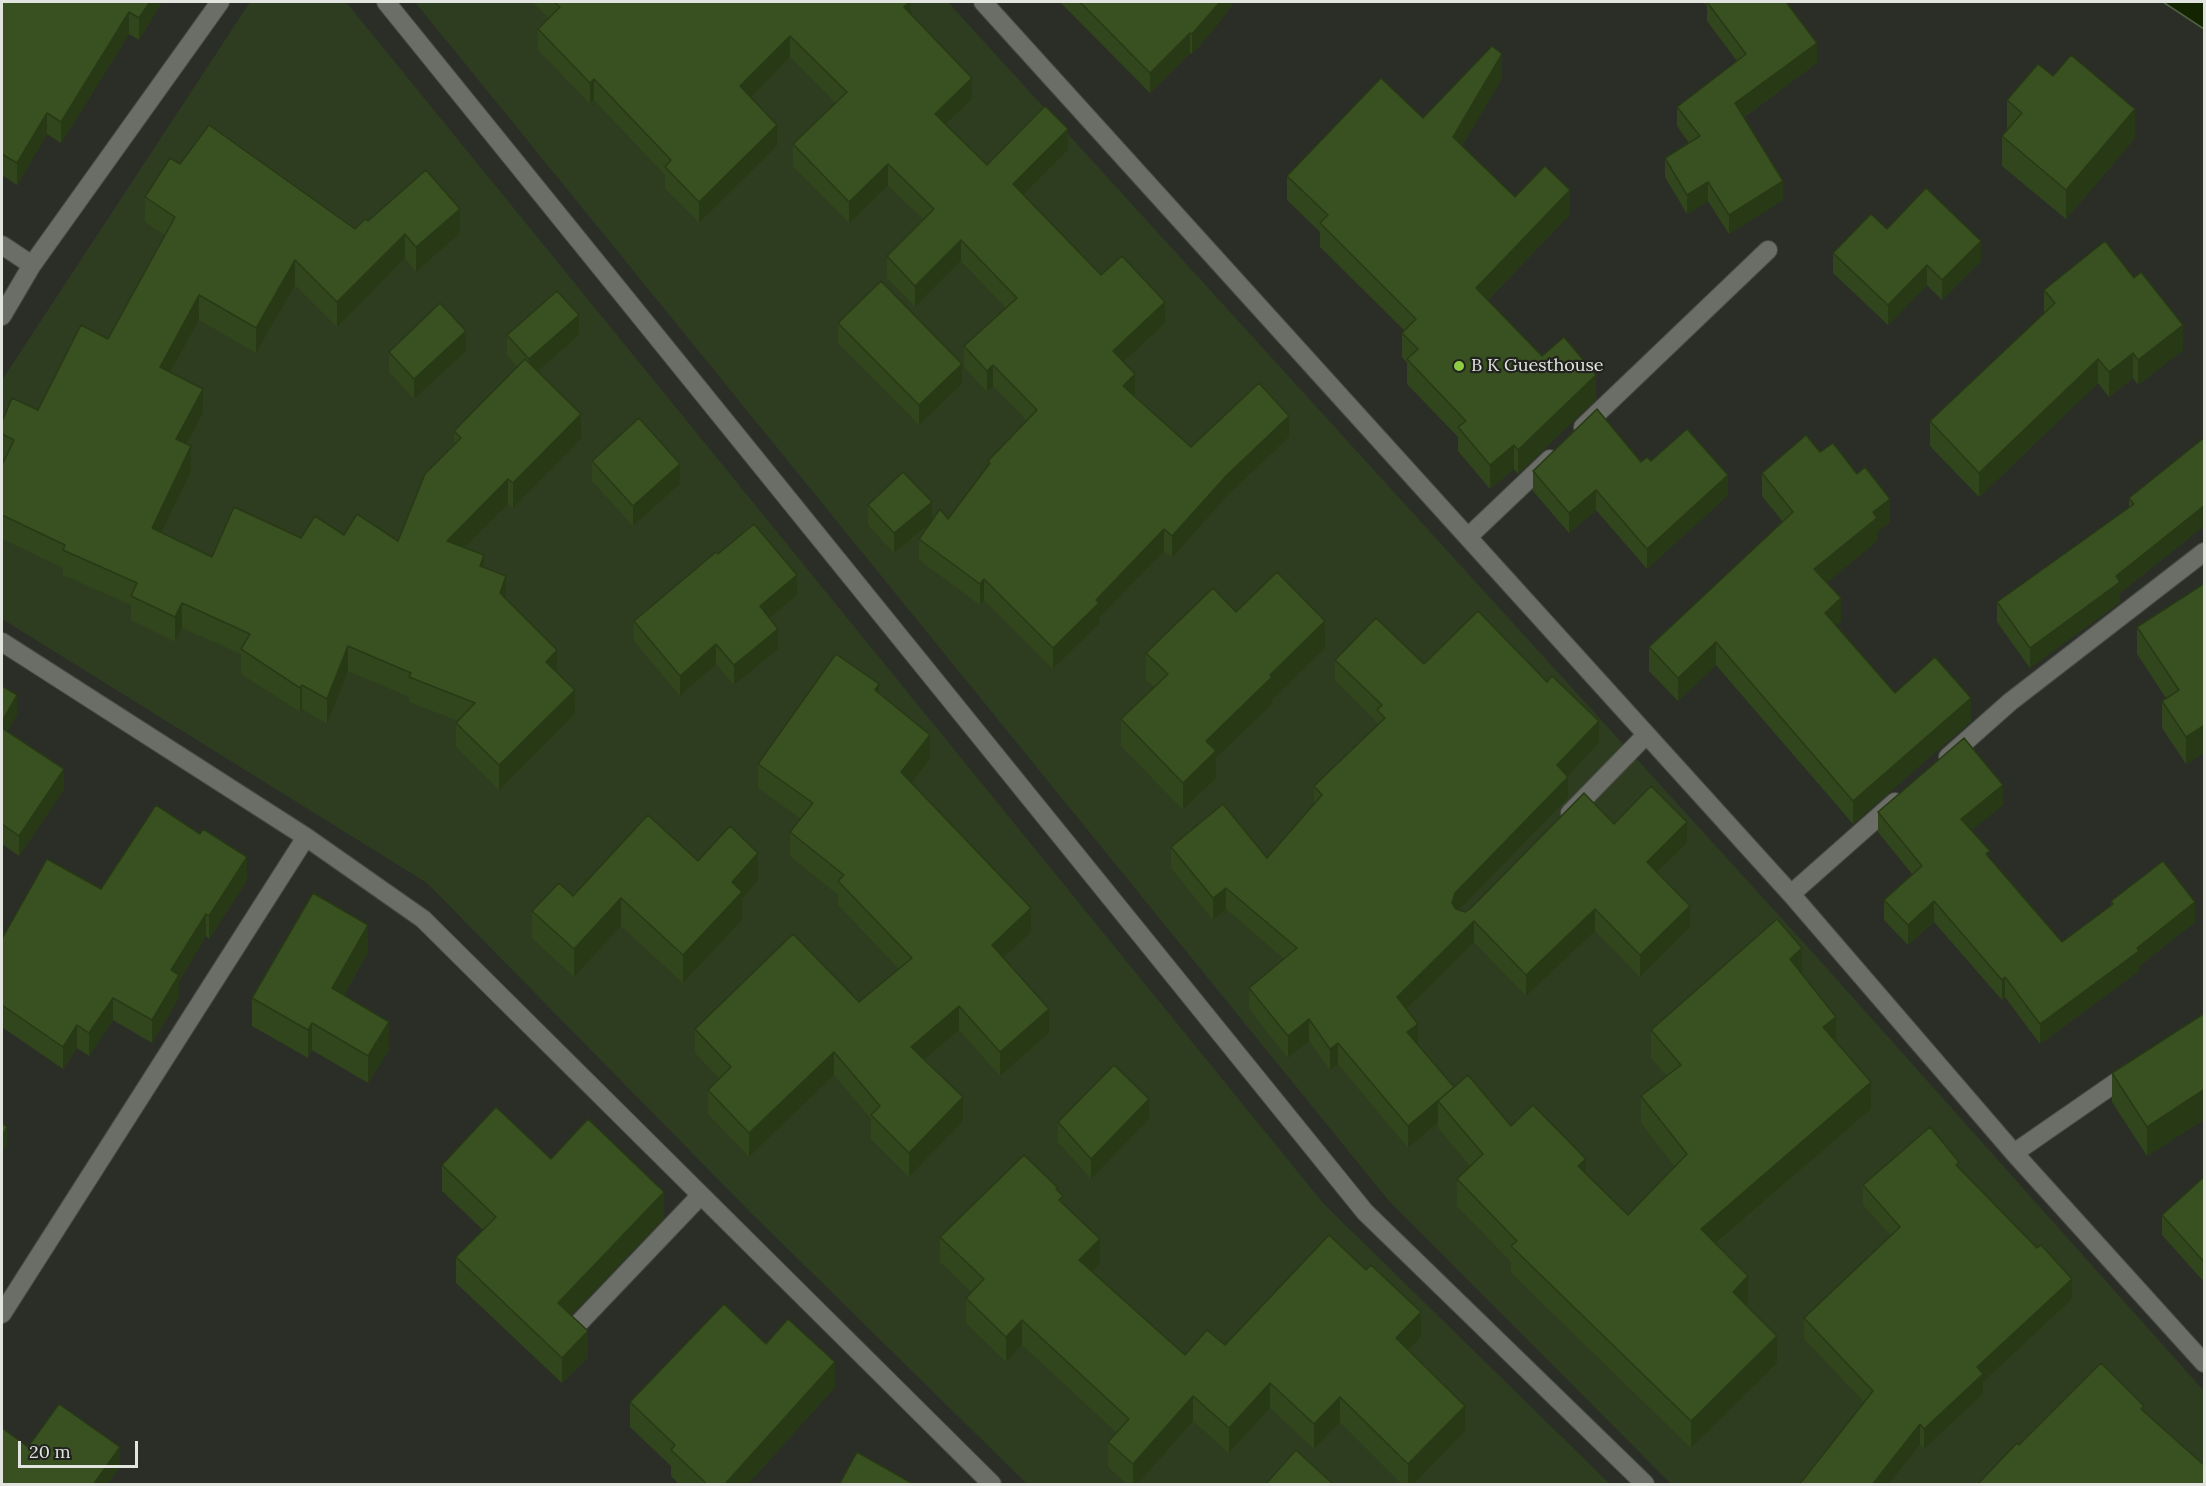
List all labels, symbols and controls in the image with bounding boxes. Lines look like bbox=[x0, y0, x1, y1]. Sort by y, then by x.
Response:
place label: B K Guesthouse bbox=[1471, 355, 1604, 377]
marker: B K Guesthouse bbox=[1452, 359, 1466, 373]
scale bar bbox=[21, 1429, 141, 1467]
text: 20 m bbox=[29, 1440, 71, 1463]

